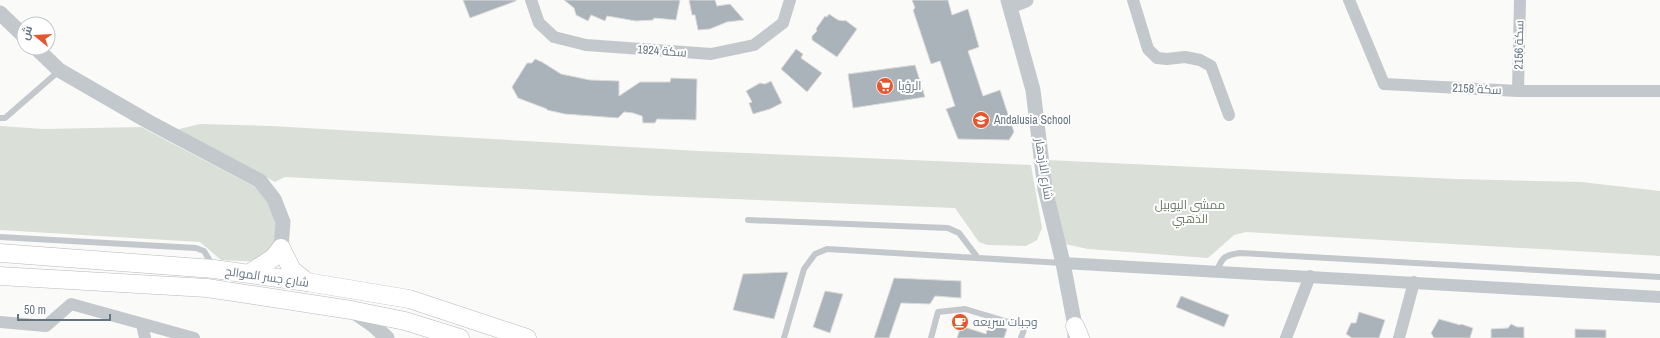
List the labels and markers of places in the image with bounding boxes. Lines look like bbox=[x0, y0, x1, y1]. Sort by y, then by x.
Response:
supermarket icon: الرؤيا bbox=[875, 76, 895, 96]
place label: الرؤيا bbox=[898, 78, 921, 94]
school or university icon: Andalusia School bbox=[971, 110, 991, 130]
place label: Andalusia School bbox=[993, 112, 1071, 128]
cafe icon: وجبات سريعه bbox=[950, 312, 970, 332]
place label: وجبات سريعه bbox=[973, 314, 1038, 330]

